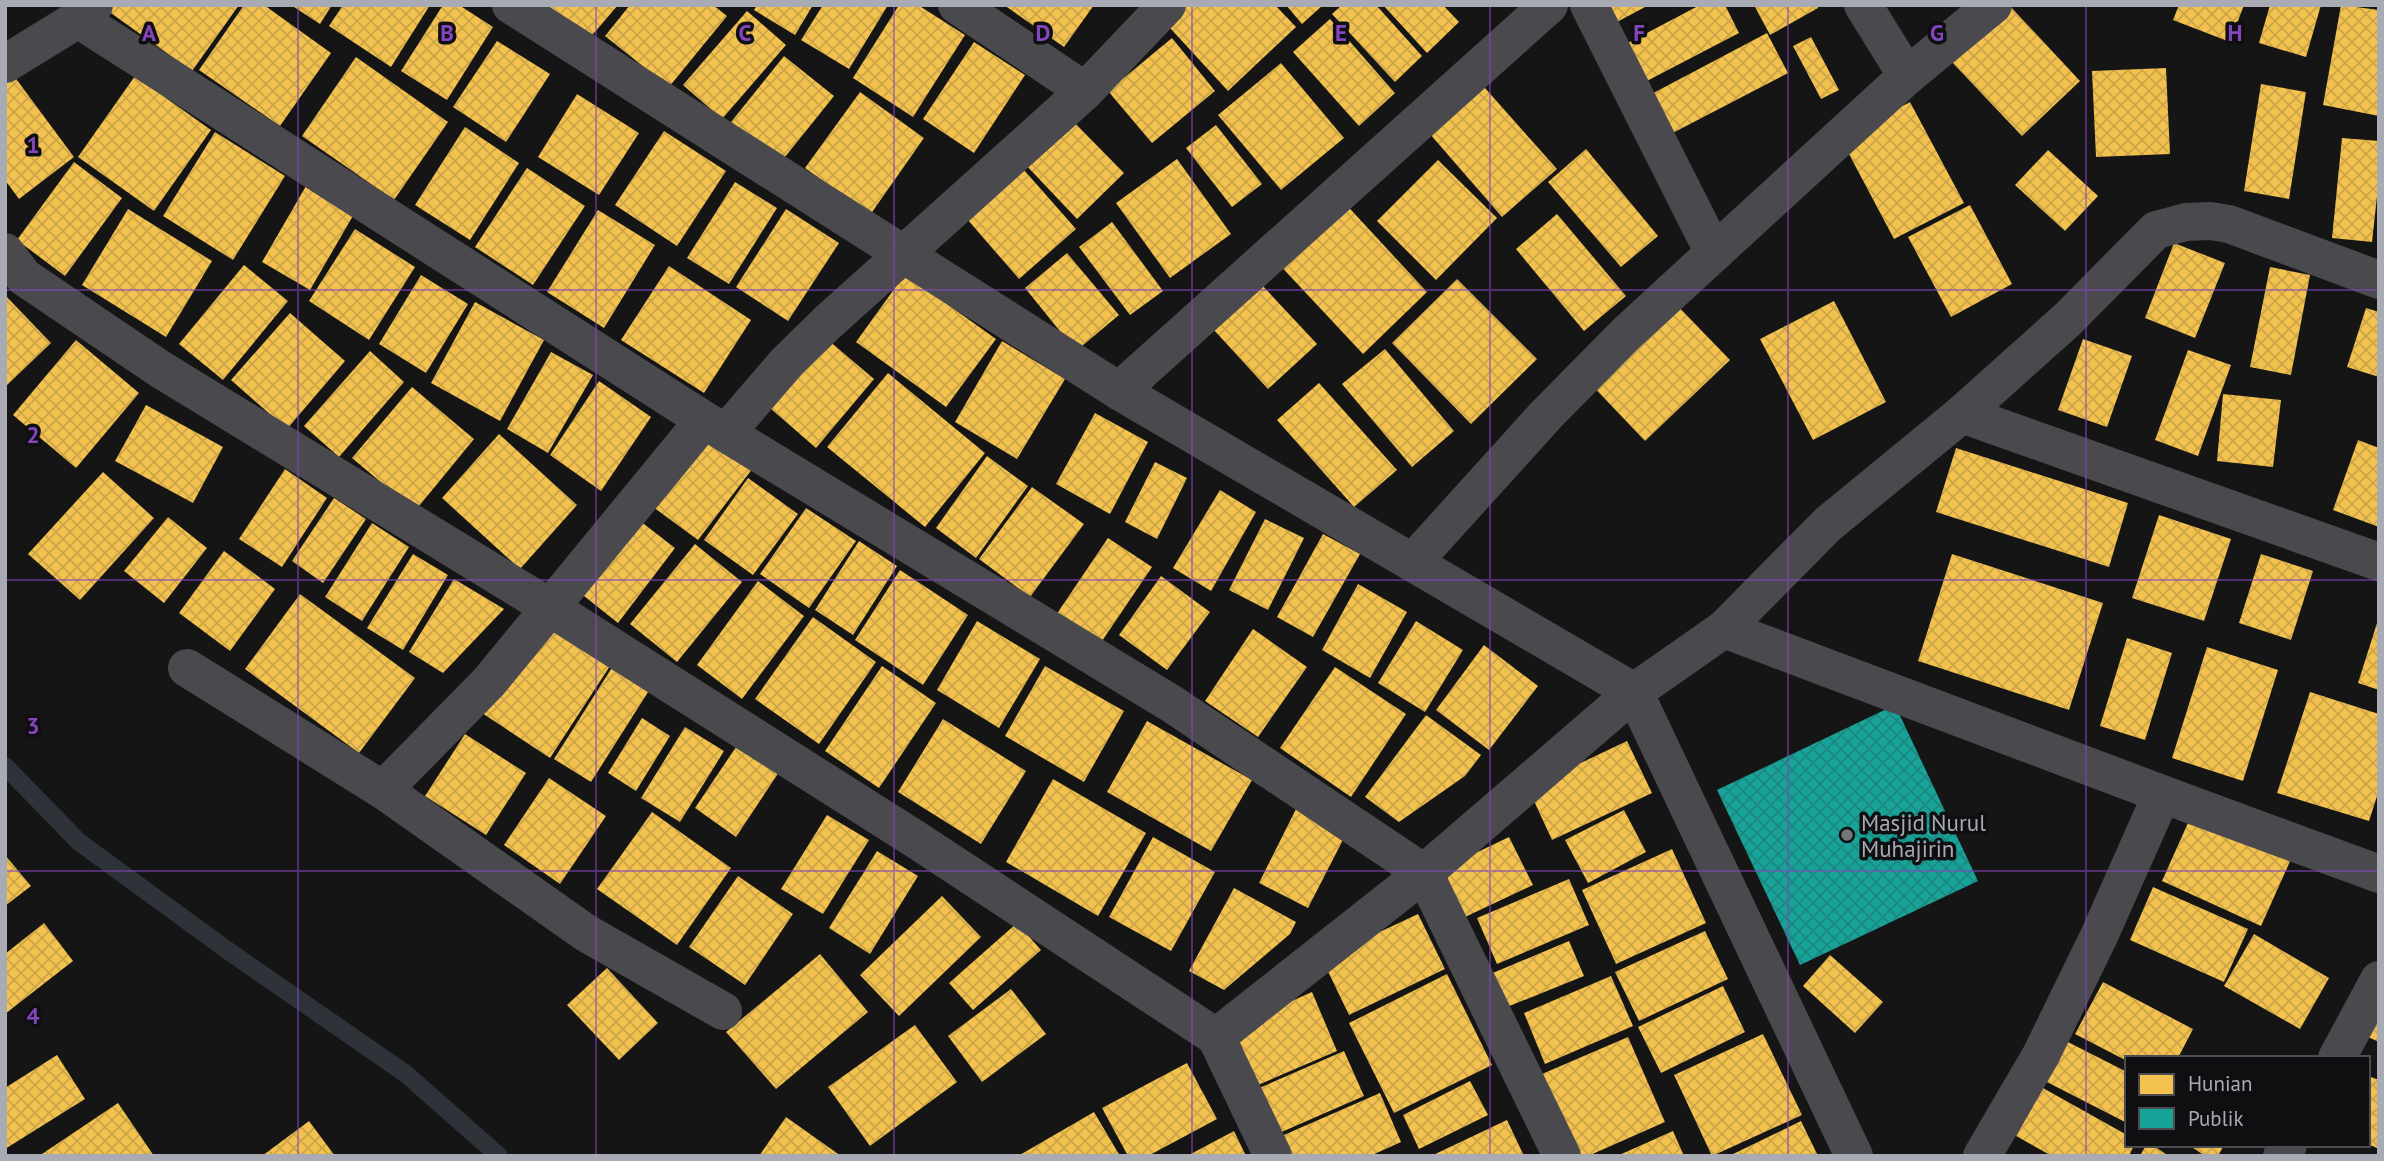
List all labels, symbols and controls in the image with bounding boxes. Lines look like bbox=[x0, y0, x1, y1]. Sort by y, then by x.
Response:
text: A bbox=[142, 18, 156, 47]
text: B bbox=[440, 18, 454, 47]
text: C bbox=[739, 18, 752, 47]
text: D bbox=[1036, 18, 1050, 47]
text: E bbox=[1335, 18, 1347, 47]
text: F bbox=[1633, 18, 1645, 47]
text: G bbox=[1930, 18, 1944, 47]
text: H bbox=[2228, 18, 2242, 47]
text: 1 bbox=[26, 130, 40, 159]
text: 2 bbox=[26, 420, 40, 449]
text: 3 bbox=[26, 711, 40, 740]
place label: Masjid Nurul Muhajirin bbox=[1861, 808, 1986, 863]
marker: Masjid Nurul Muhajirin bbox=[1839, 827, 1855, 843]
text: 4 bbox=[26, 1001, 40, 1030]
legend bbox=[2125, 1056, 2370, 1147]
text: Hunian bbox=[2188, 1070, 2252, 1097]
text: Publik bbox=[2188, 1105, 2243, 1132]

